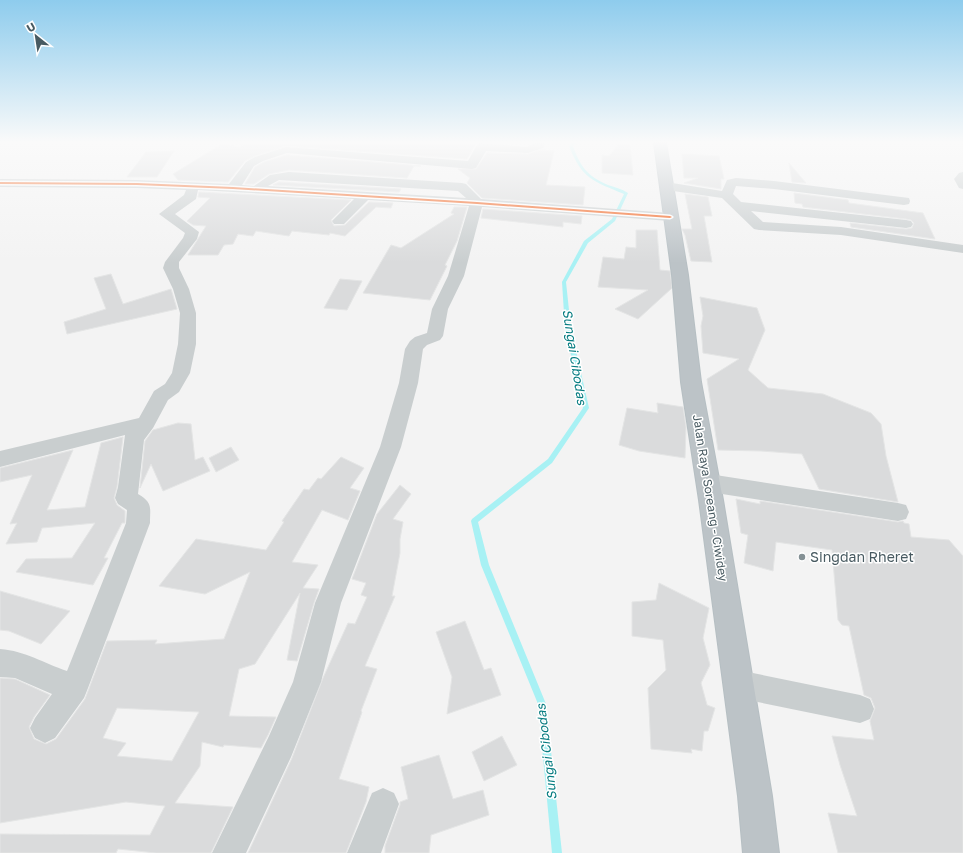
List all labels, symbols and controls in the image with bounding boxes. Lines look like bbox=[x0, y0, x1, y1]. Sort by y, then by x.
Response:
north arrow bbox=[16, 16, 56, 56]
text: U bbox=[24, 19, 37, 35]
water label: Sungai Cibodas bbox=[560, 308, 591, 407]
street label: Jalan Raya Soreang - Ciwidey bbox=[690, 413, 731, 583]
place label: Singdan Rheret bbox=[810, 548, 914, 565]
marker: Singdan Rheret bbox=[797, 552, 807, 562]
water label: Sungai Cibodas bbox=[532, 702, 560, 801]

